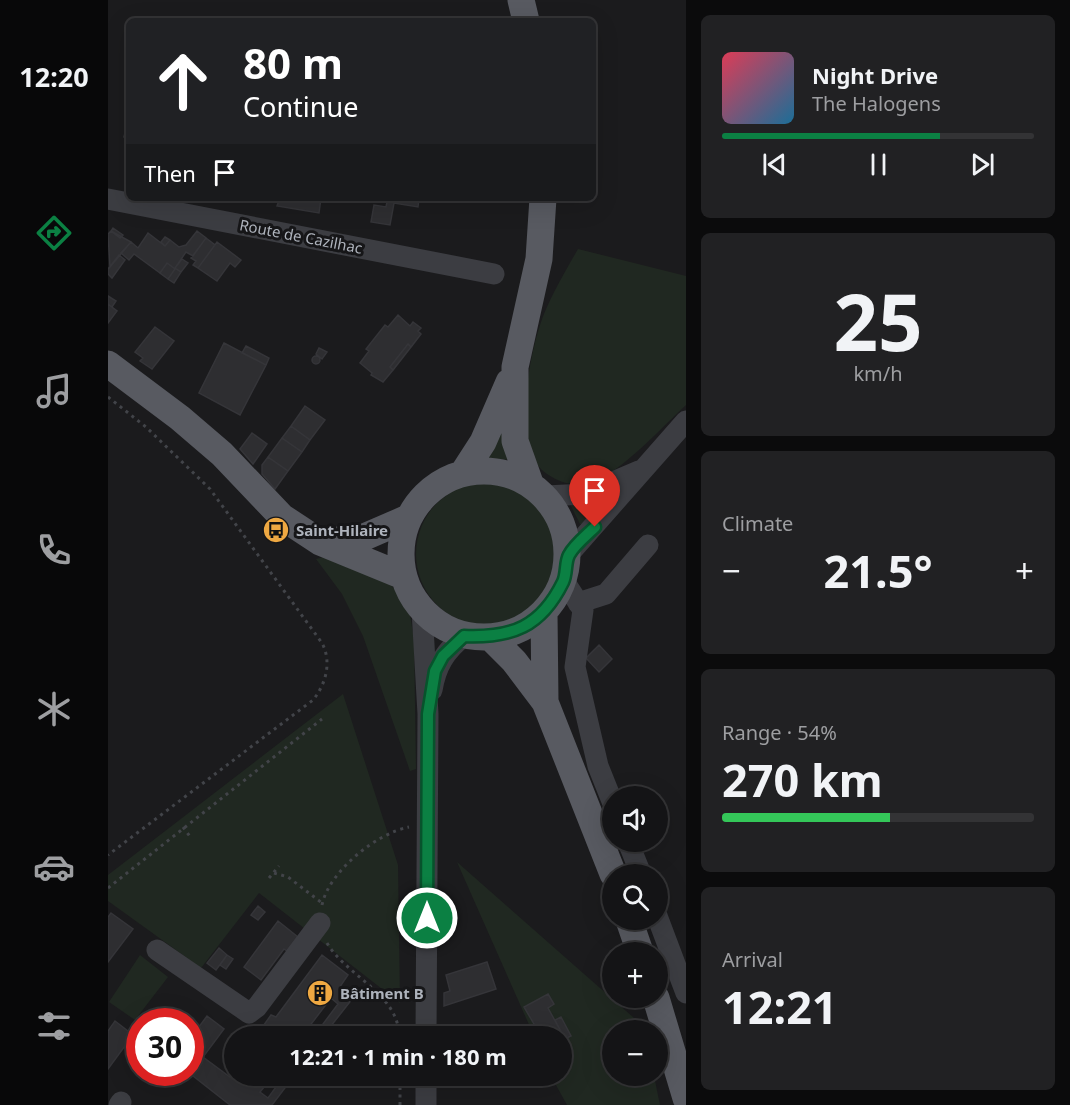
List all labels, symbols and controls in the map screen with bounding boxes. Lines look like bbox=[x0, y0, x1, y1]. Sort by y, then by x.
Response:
text: 80 m bbox=[243, 34, 343, 91]
icon: ahead bbox=[144, 42, 222, 120]
text: 12:20 bbox=[19, 58, 89, 95]
text: Night Drive bbox=[812, 60, 938, 90]
text: Continue bbox=[243, 88, 358, 125]
text: The Halogens bbox=[812, 90, 941, 117]
icon: previous bbox=[758, 148, 791, 181]
icon: pause bbox=[862, 148, 895, 181]
icon: next bbox=[966, 148, 999, 181]
icon: arrive bbox=[208, 156, 241, 189]
text: Then bbox=[144, 158, 196, 188]
icon: directions bbox=[33, 212, 75, 254]
street label: Route de Cazilhac bbox=[238, 214, 364, 258]
text: 25 bbox=[833, 268, 923, 374]
text: km/h bbox=[853, 360, 903, 387]
icon: music bbox=[33, 370, 75, 412]
pin bbox=[569, 465, 620, 527]
icon: arrive bbox=[578, 474, 611, 507]
text: Climate bbox=[722, 510, 793, 537]
bus stop icon: Saint-Hilaire bbox=[261, 515, 291, 545]
place label: Saint-Hilaire bbox=[296, 520, 388, 540]
icon: phone bbox=[33, 529, 75, 571]
text: 21.5° bbox=[824, 540, 932, 601]
text: − bbox=[722, 548, 741, 593]
text: + bbox=[1015, 548, 1034, 593]
icon: climate bbox=[33, 688, 75, 730]
text: Range · 54% bbox=[722, 719, 837, 746]
text: 270 km bbox=[722, 749, 883, 810]
map controls bbox=[602, 786, 668, 1086]
button: sound bbox=[602, 786, 668, 852]
icon: car bbox=[33, 846, 75, 888]
button: search bbox=[602, 864, 668, 930]
position arrow bbox=[395, 886, 459, 950]
button: + bbox=[602, 942, 668, 1008]
text: Arrival bbox=[722, 946, 783, 973]
text: 12:21 bbox=[722, 976, 838, 1037]
building icon: Bâtiment B bbox=[305, 978, 335, 1008]
place label: Bâtiment B bbox=[340, 983, 424, 1003]
icon: filters bbox=[33, 1005, 75, 1047]
speed limit sign: 30 bbox=[126, 1008, 204, 1086]
button: − bbox=[602, 1020, 668, 1086]
text: 12:21 · 1 min · 180 m bbox=[289, 1041, 507, 1071]

